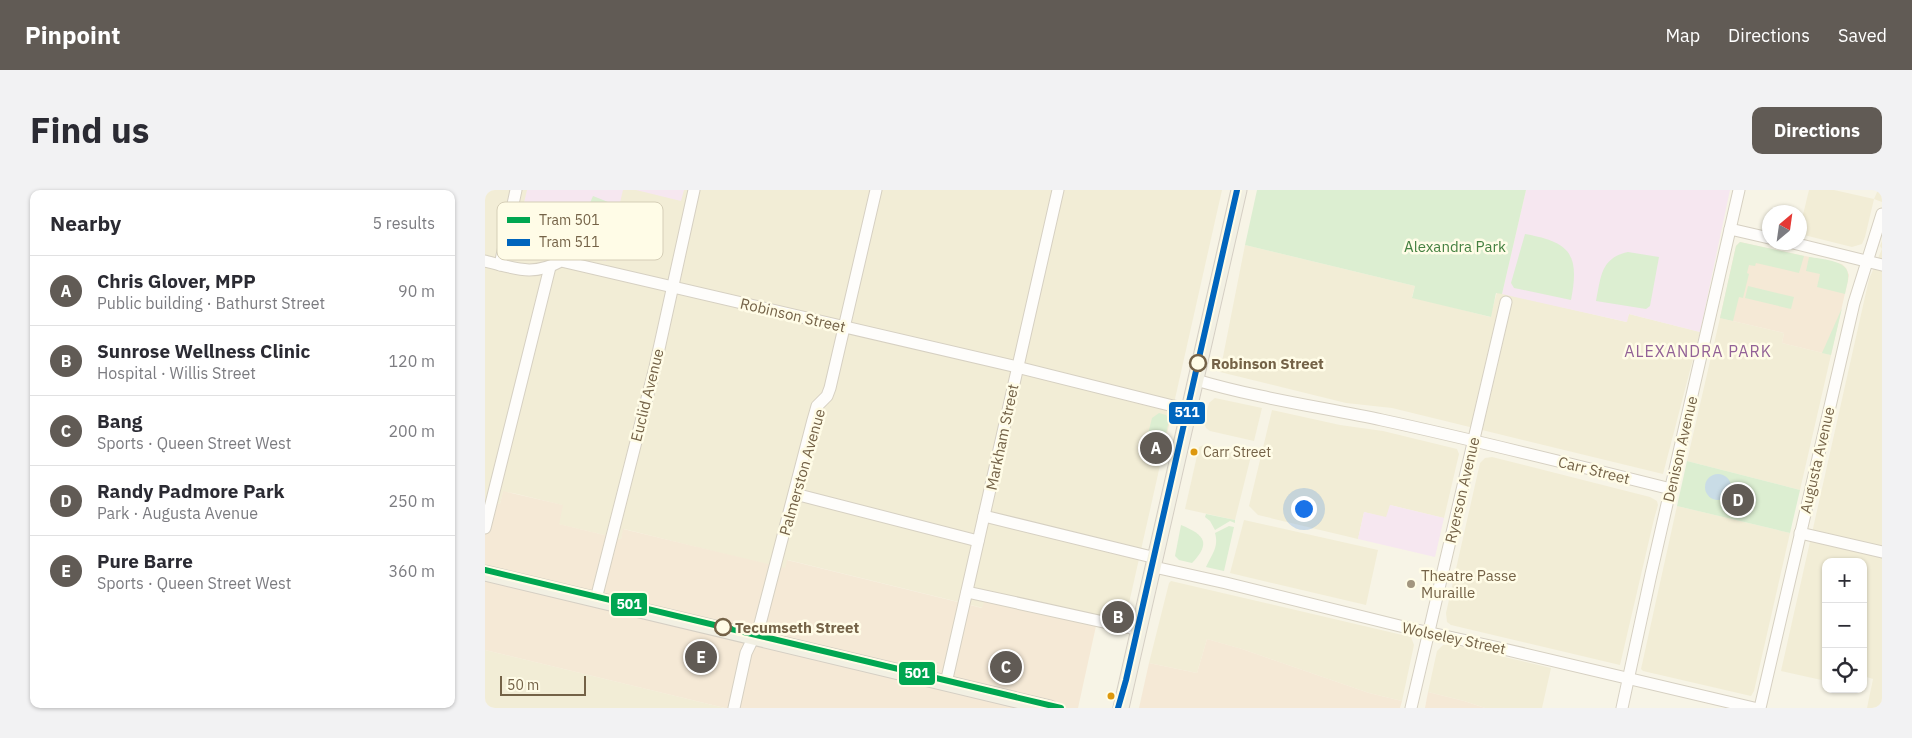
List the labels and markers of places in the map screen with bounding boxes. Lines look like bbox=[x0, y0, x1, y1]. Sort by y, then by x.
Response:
marker: Robinson Street bbox=[1189, 354, 1207, 372]
place label: Robinson Street bbox=[1211, 354, 1324, 373]
pin: A bbox=[1140, 429, 1172, 467]
place label: Carr Street bbox=[1203, 443, 1271, 461]
marker: Carr Street bbox=[1189, 447, 1199, 457]
pin: D bbox=[1722, 481, 1754, 519]
place label: Theatre Passe Muraille bbox=[1421, 566, 1517, 602]
marker: Theatre Passe Muraille bbox=[1405, 578, 1417, 590]
pin: B bbox=[1102, 598, 1134, 636]
marker: Tecumseth Street bbox=[714, 618, 732, 636]
place label: Tecumseth Street bbox=[735, 618, 859, 637]
pin: E bbox=[685, 638, 717, 676]
pin: C bbox=[990, 648, 1022, 686]
unlabelled marker bbox=[1106, 691, 1116, 701]

